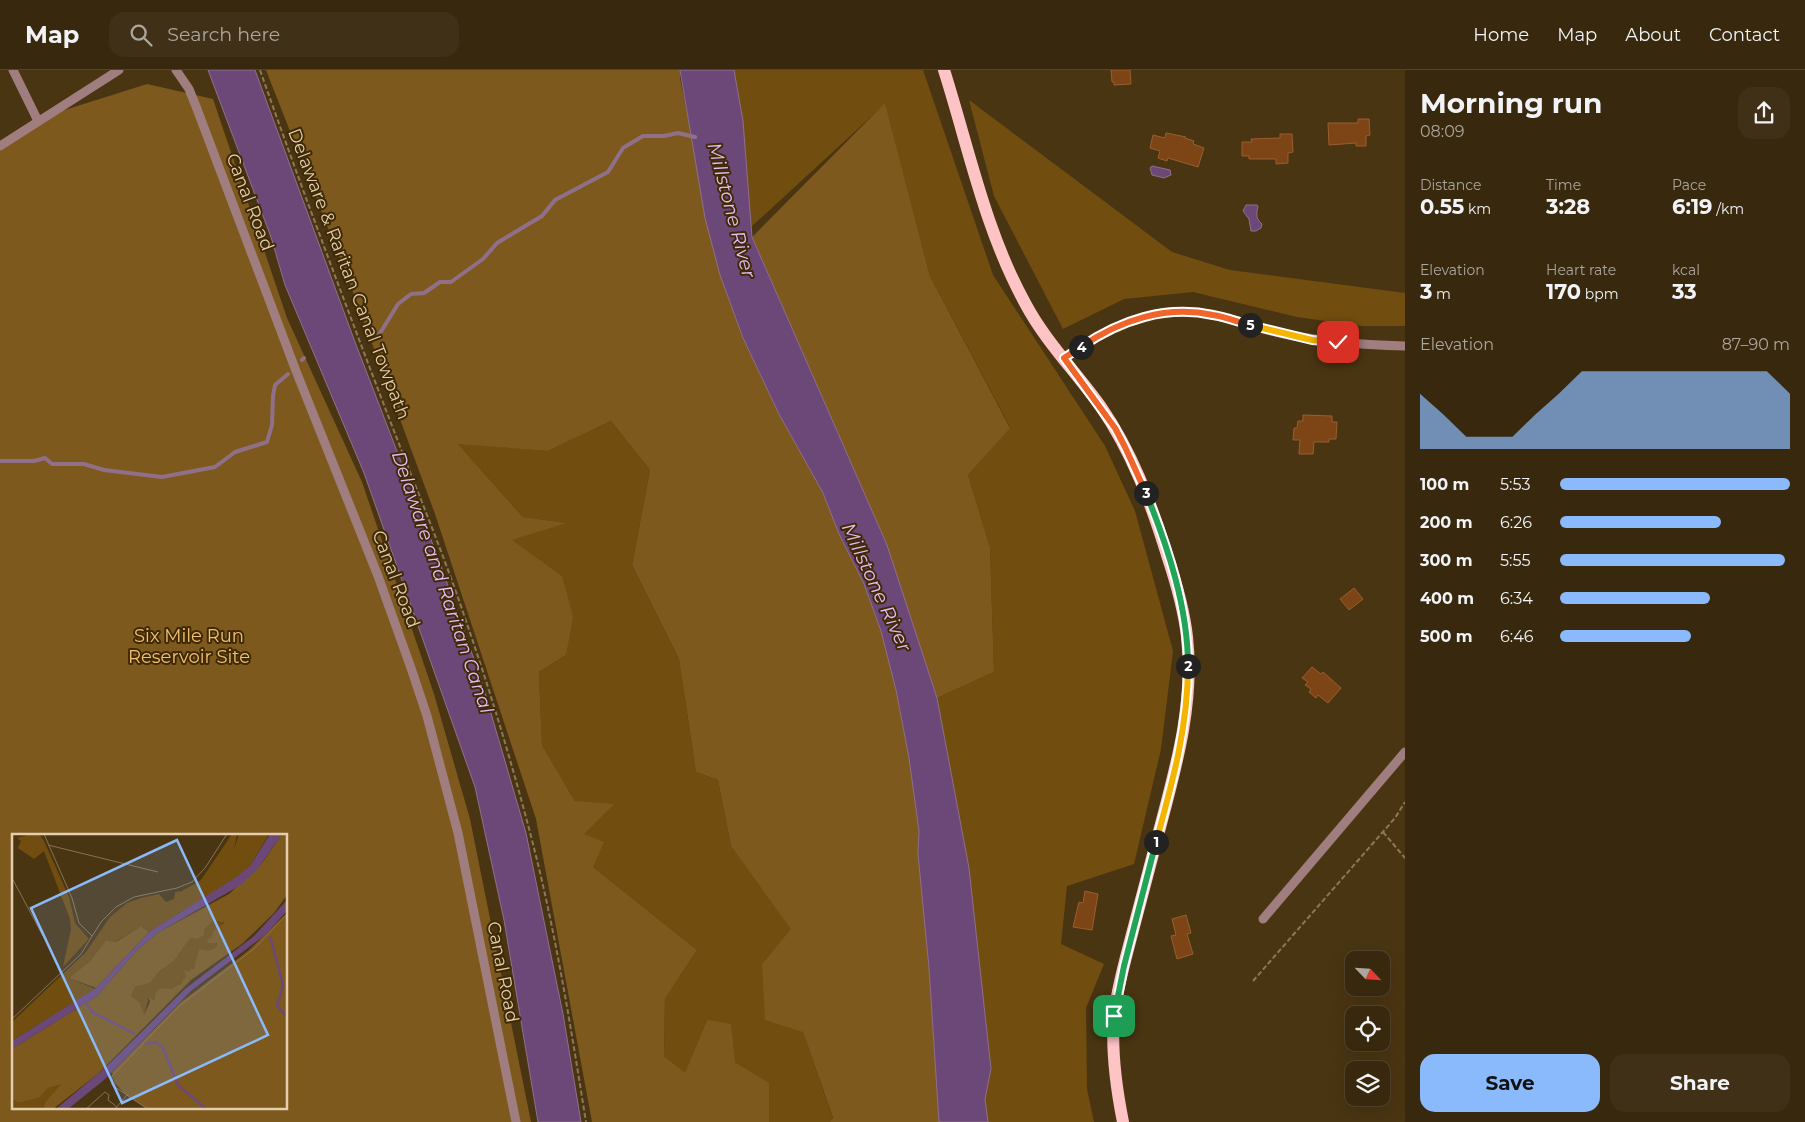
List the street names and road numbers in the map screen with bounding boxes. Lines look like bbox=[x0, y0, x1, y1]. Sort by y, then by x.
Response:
street label: Delaware & Raritan Canal Towpath bbox=[283, 125, 415, 423]
street label: Canal Road bbox=[221, 150, 279, 254]
street label: Canal Road bbox=[367, 527, 425, 631]
street label: Canal Road bbox=[482, 920, 524, 1024]

